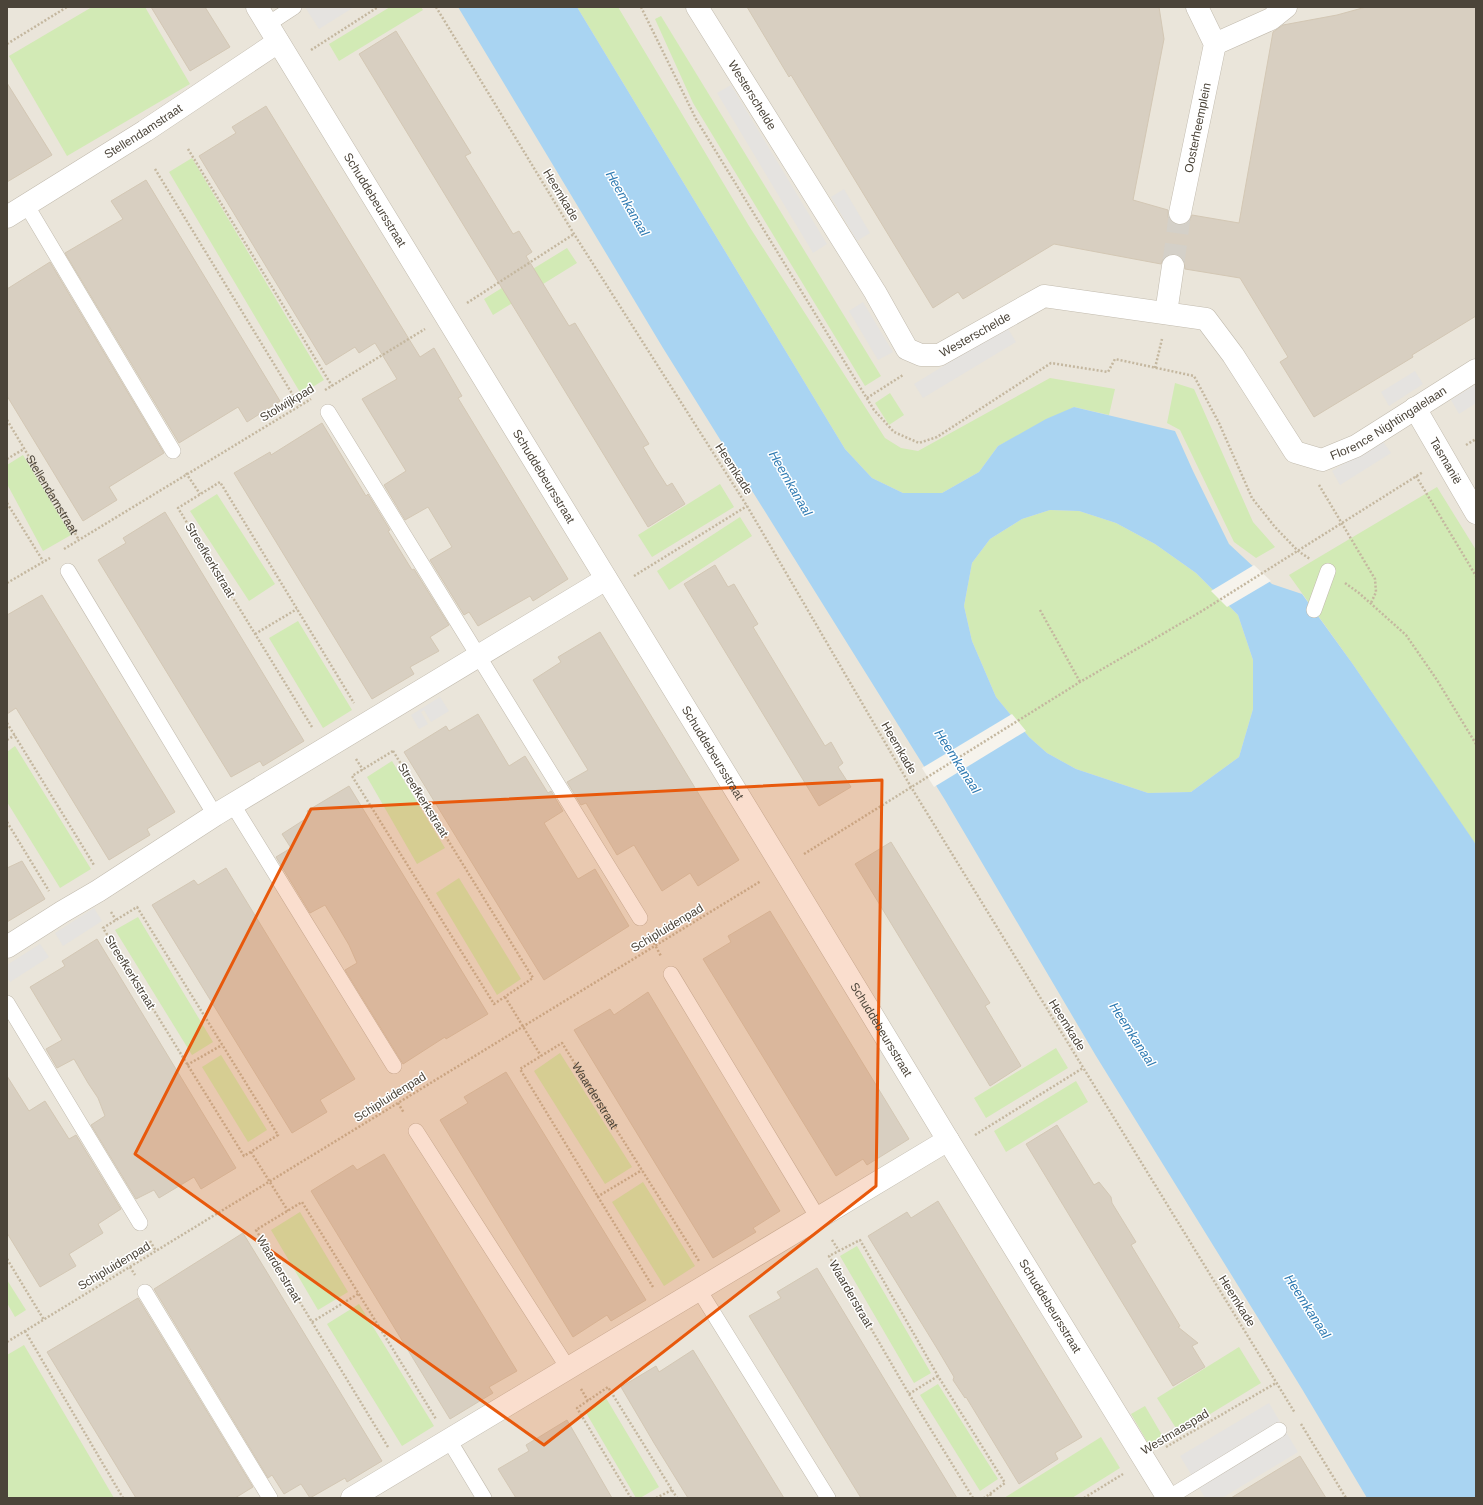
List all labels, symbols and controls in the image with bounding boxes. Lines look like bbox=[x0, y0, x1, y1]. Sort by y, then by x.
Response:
street label: Westerschelde bbox=[725, 58, 779, 133]
street label: Oosterheemplein bbox=[1182, 82, 1214, 174]
street label: Stellendamstraat bbox=[102, 101, 186, 162]
street label: Schuddebeursstraat bbox=[341, 150, 409, 250]
street label: Heemkade bbox=[540, 167, 582, 224]
water label: Heemkanaal bbox=[603, 168, 653, 240]
street label: Westerschelde bbox=[937, 309, 1013, 360]
street label: Stolwijkpad bbox=[257, 381, 317, 425]
street label: Florence Nightingalelaan bbox=[1328, 383, 1449, 463]
street label: Schuddebeursstraat bbox=[510, 427, 578, 526]
street label: Tasmanië bbox=[1427, 435, 1465, 487]
street label: Heemkade bbox=[712, 441, 756, 497]
water label: Heemkanaal bbox=[766, 448, 816, 520]
street label: Stellendamstraat bbox=[23, 452, 81, 537]
street label: Streefkerkstraat bbox=[182, 520, 238, 600]
street label: Schuddebeursstraat bbox=[679, 703, 747, 803]
street label: Heemkade bbox=[878, 719, 920, 777]
water label: Heemkanaal bbox=[931, 727, 984, 797]
street label: Streefkerkstraat bbox=[395, 760, 452, 840]
street label: Schipluidenpad bbox=[628, 901, 706, 955]
street label: Streefkerkstraat bbox=[102, 932, 159, 1012]
street label: Schuddebeursstraat bbox=[847, 980, 915, 1080]
street label: Heemkade bbox=[1046, 997, 1088, 1054]
water label: Heemkanaal bbox=[1106, 1000, 1159, 1070]
street label: Waarderstraat bbox=[569, 1060, 622, 1132]
street label: Schipluidenpad bbox=[351, 1069, 429, 1125]
street label: Waarderstraat bbox=[254, 1233, 305, 1306]
street label: Schipluidenpad bbox=[75, 1239, 153, 1293]
street label: Schuddebeursstraat bbox=[1016, 1257, 1085, 1356]
street label: Waarderstraat bbox=[826, 1258, 876, 1331]
water label: Heemkanaal bbox=[1281, 1272, 1334, 1342]
street label: Heemkade bbox=[1216, 1273, 1258, 1330]
street label: Westmaaspad bbox=[1139, 1406, 1211, 1458]

